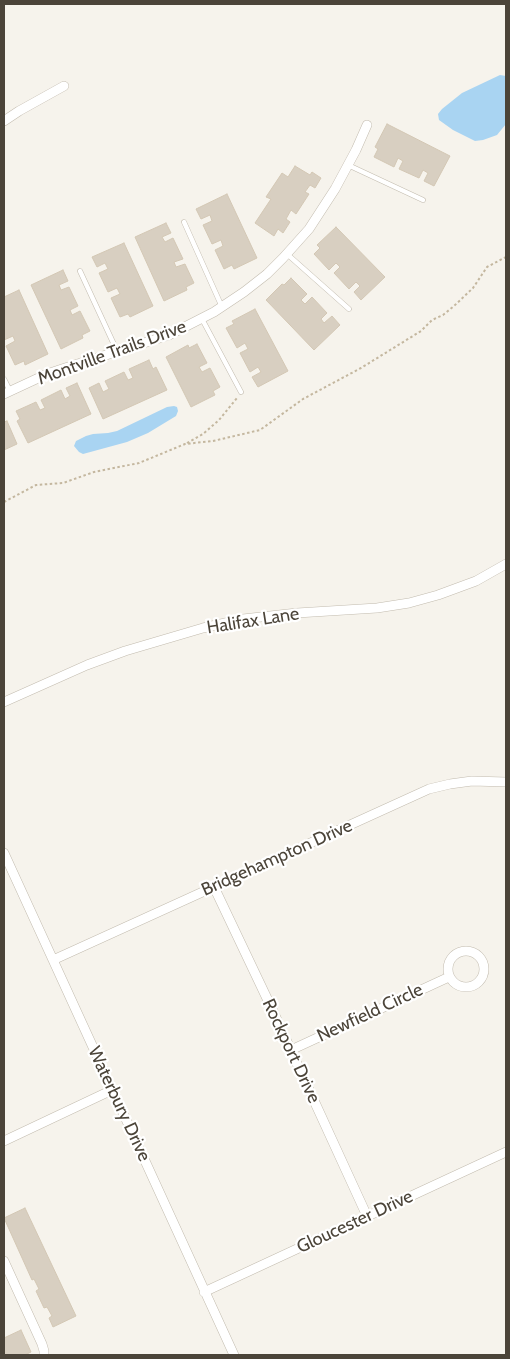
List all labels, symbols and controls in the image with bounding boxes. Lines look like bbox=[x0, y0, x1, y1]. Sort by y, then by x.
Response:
street label: Montville Trails Drive bbox=[35, 316, 189, 390]
street label: Halifax Lane bbox=[205, 603, 301, 639]
street label: Bridgehampton Drive bbox=[198, 815, 356, 901]
street label: Newfield Circle bbox=[314, 979, 426, 1047]
street label: Rockport Drive bbox=[257, 995, 325, 1107]
street label: Waterbury Drive bbox=[83, 1043, 155, 1165]
street label: Gloucester Drive bbox=[294, 1186, 416, 1258]

